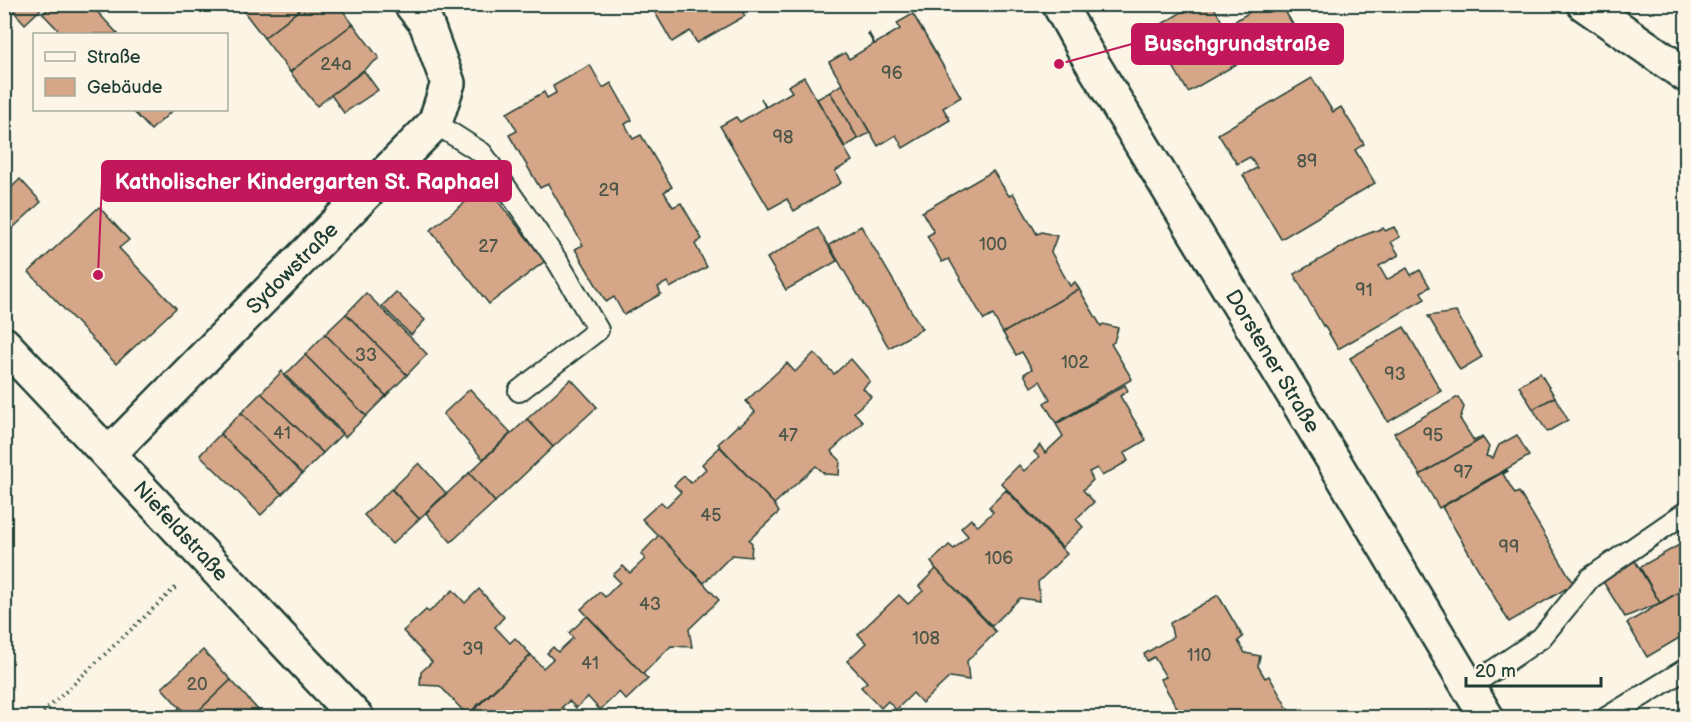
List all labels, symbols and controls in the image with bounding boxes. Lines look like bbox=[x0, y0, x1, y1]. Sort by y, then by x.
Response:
callout: Buschgrundstraße bbox=[1132, 24, 1343, 64]
text: Buschgrundstraße bbox=[1144, 31, 1330, 58]
legend bbox=[33, 33, 228, 111]
text: Straße bbox=[87, 47, 141, 68]
house number: 24a bbox=[320, 54, 352, 75]
house number: 96 bbox=[881, 63, 903, 84]
text: Gebäude bbox=[87, 77, 163, 98]
house number: 98 bbox=[773, 127, 793, 148]
house number: 89 bbox=[1297, 151, 1317, 172]
callout: Katholischer Kindergarten St. Raphael bbox=[102, 161, 511, 201]
text: Katholischer Kindergarten St. Raphael bbox=[115, 169, 499, 196]
house number: 29 bbox=[598, 180, 620, 201]
street label: Sydowstraße bbox=[241, 217, 343, 319]
house number: 100 bbox=[979, 234, 1007, 255]
house number: 27 bbox=[478, 236, 498, 257]
house number: 91 bbox=[1355, 280, 1373, 301]
street label: Dorstener Straße bbox=[1220, 285, 1325, 437]
house number: 33 bbox=[355, 345, 377, 366]
house number: 102 bbox=[1061, 352, 1089, 373]
house number: 93 bbox=[1384, 364, 1406, 385]
house number: 41 bbox=[273, 423, 291, 444]
house number: 47 bbox=[778, 425, 798, 446]
house number: 95 bbox=[1423, 425, 1443, 446]
house number: 97 bbox=[1453, 462, 1473, 483]
street label: Niefeldstraße bbox=[128, 476, 233, 587]
house number: 45 bbox=[700, 505, 722, 526]
house number: 99 bbox=[1499, 537, 1519, 558]
house number: 106 bbox=[985, 548, 1013, 569]
house number: 43 bbox=[639, 594, 661, 615]
house number: 108 bbox=[912, 628, 940, 649]
house number: 39 bbox=[462, 639, 484, 660]
house number: 110 bbox=[1187, 645, 1211, 666]
scale bar bbox=[1466, 650, 1601, 688]
house number: 41 bbox=[581, 653, 599, 674]
text: 20 m bbox=[1475, 661, 1516, 682]
house number: 20 bbox=[186, 674, 208, 695]

